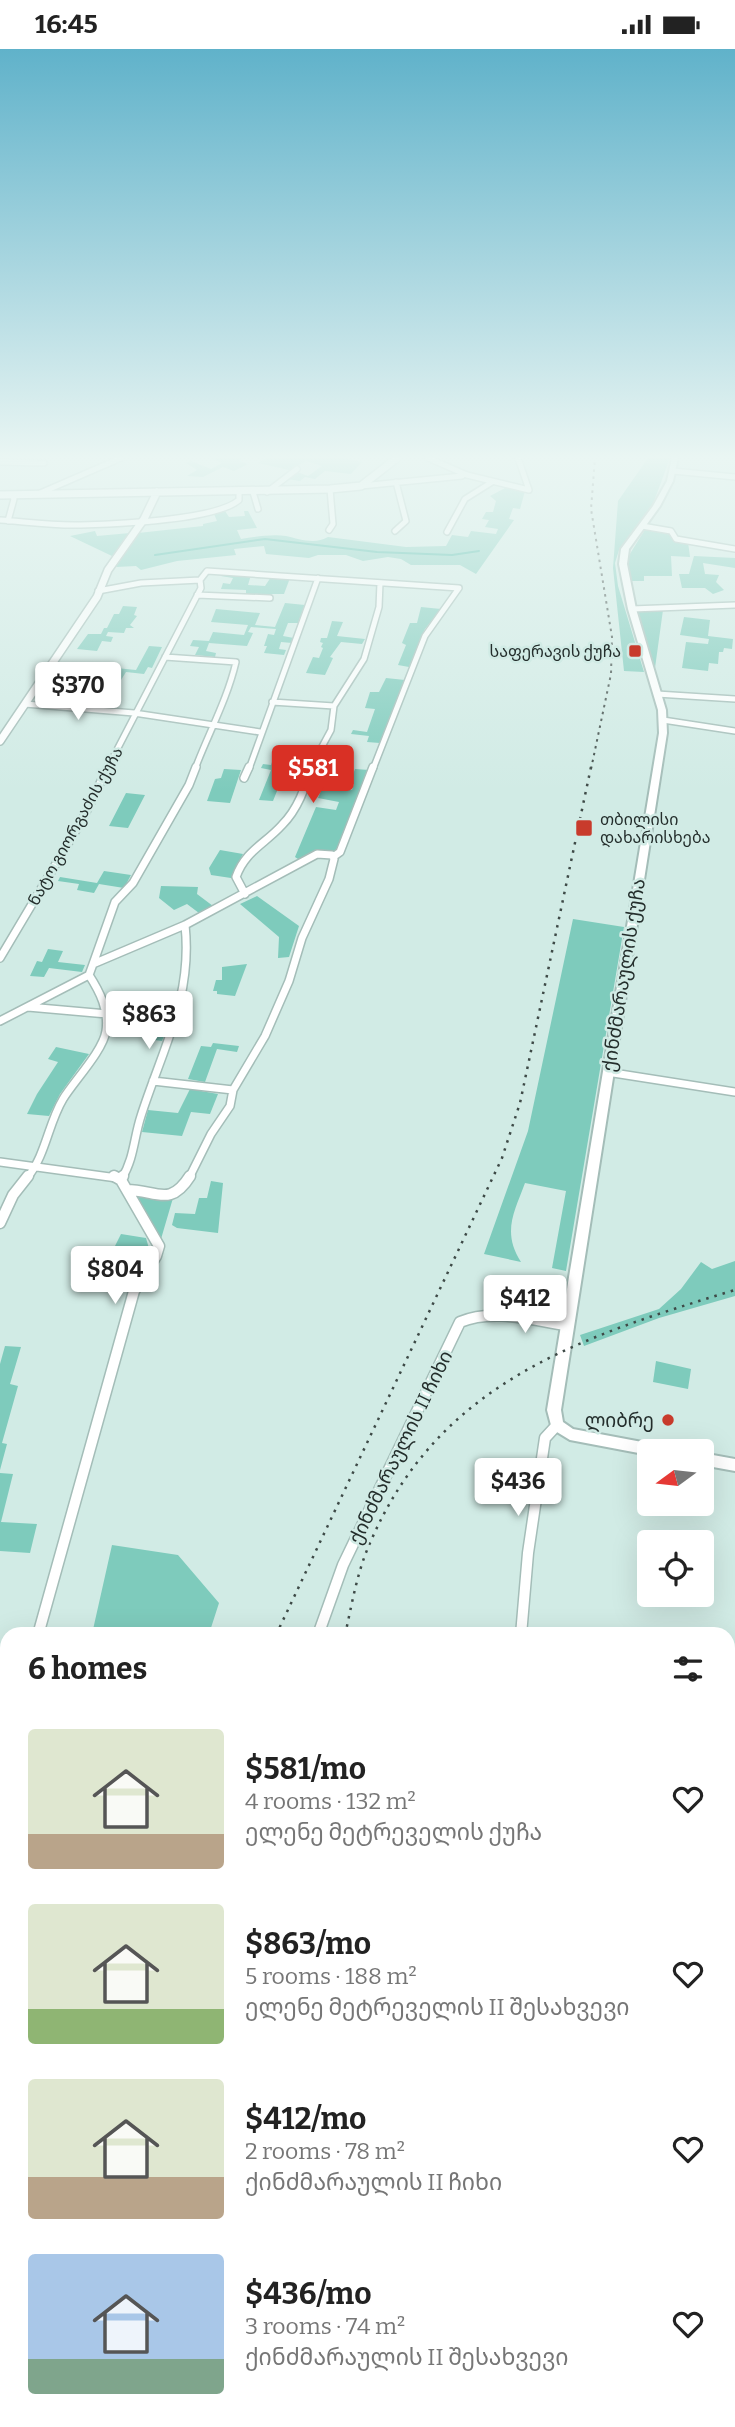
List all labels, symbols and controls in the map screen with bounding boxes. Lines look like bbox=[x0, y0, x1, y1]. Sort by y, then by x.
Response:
text: 16:45 bbox=[35, 9, 98, 40]
place label: საფერავის ქუჩა bbox=[490, 642, 621, 661]
marker: საფერავის ქუჩა bbox=[627, 643, 643, 659]
pin: $370 bbox=[37, 663, 119, 722]
text: $370 bbox=[51, 671, 105, 699]
street label: ნატო გიორგაძის ქუჩა bbox=[24, 744, 127, 909]
pin: $581 bbox=[272, 745, 354, 805]
text: $581 bbox=[288, 754, 338, 782]
place label: თბილისი დახარისხება bbox=[600, 810, 710, 848]
marker: თბილისი დახარისხება bbox=[574, 818, 594, 838]
street label: ქინძმარაულის ქუჩა bbox=[597, 877, 651, 1073]
pin: $863 bbox=[108, 991, 190, 1051]
text: $863 bbox=[122, 1000, 176, 1028]
pin: $804 bbox=[74, 1247, 156, 1306]
text: $804 bbox=[87, 1255, 143, 1283]
pin: $412 bbox=[484, 1275, 566, 1335]
text: $412 bbox=[500, 1284, 550, 1312]
street label: ქინძმარაულის II ჩიხი bbox=[344, 1347, 458, 1548]
place label: ლიბრე bbox=[585, 1409, 654, 1433]
marker: ლიბრე bbox=[660, 1412, 676, 1428]
north arrow bbox=[637, 1439, 714, 1515]
map controls bbox=[637, 1439, 714, 1607]
pin: $436 bbox=[477, 1459, 559, 1518]
text: $436 bbox=[491, 1467, 545, 1495]
button: locate bbox=[637, 1530, 714, 1607]
icon: filters bbox=[669, 1650, 707, 1688]
text: 6 homes bbox=[28, 1651, 147, 1687]
text: $581/mo bbox=[245, 1751, 366, 1787]
icon: home bbox=[84, 1757, 168, 1841]
icon: heart bbox=[669, 1780, 707, 1818]
text: 4 rooms · 132 m² bbox=[245, 1787, 416, 1815]
text: ელენე მეტრეველის ქუჩა bbox=[245, 1818, 542, 1846]
text: $863/mo bbox=[245, 1926, 371, 1962]
icon: home bbox=[84, 1932, 168, 2016]
icon: heart bbox=[669, 1955, 707, 1993]
text: 5 rooms · 188 m² bbox=[245, 1962, 417, 1990]
text: ელენე მეტრეველის II შესახვევი bbox=[245, 1993, 629, 2021]
text: $412/mo bbox=[245, 2101, 366, 2137]
icon: home bbox=[84, 2107, 168, 2191]
icon: heart bbox=[669, 2130, 707, 2168]
text: 2 rooms · 78 m² bbox=[245, 2137, 405, 2165]
text: ქინძმარაულის II ჩიხი bbox=[245, 2168, 502, 2196]
text: $436/mo bbox=[245, 2276, 372, 2312]
icon: home bbox=[84, 2282, 168, 2366]
icon: heart bbox=[669, 2305, 707, 2343]
text: 3 rooms · 74 m² bbox=[245, 2312, 405, 2340]
text: ქინძმარაულის II შესახვევი bbox=[245, 2343, 568, 2371]

